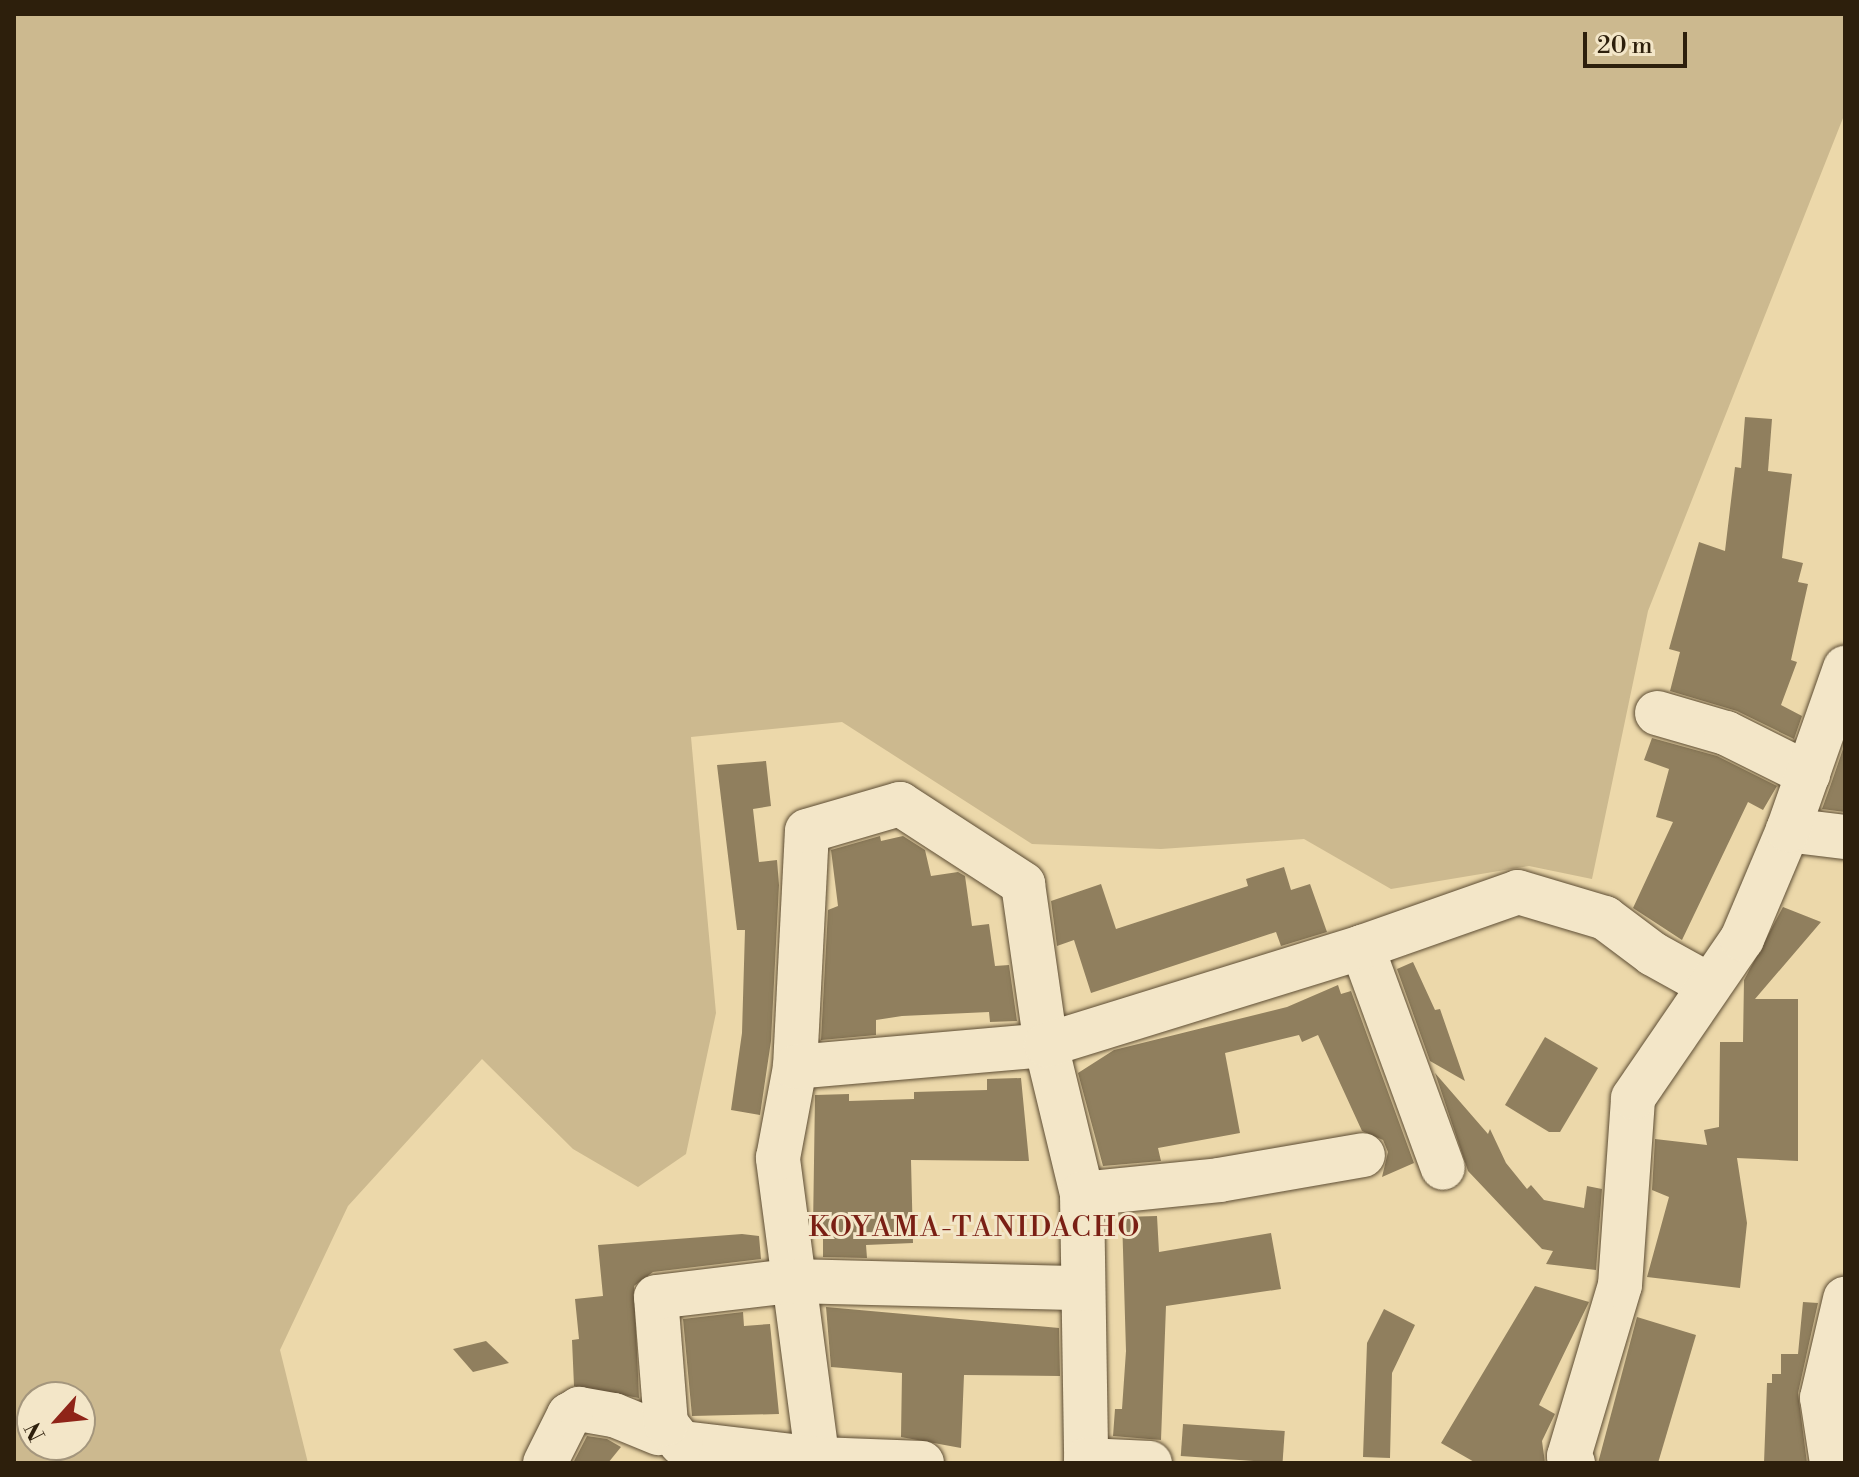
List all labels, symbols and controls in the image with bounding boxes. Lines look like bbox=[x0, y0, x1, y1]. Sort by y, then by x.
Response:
scale bar bbox=[1587, 16, 1691, 66]
text: 20 m bbox=[1597, 31, 1653, 61]
district label: KOYAMA-TANIDACHO bbox=[809, 1211, 1141, 1245]
north arrow bbox=[16, 1381, 96, 1461]
text: N bbox=[20, 1417, 52, 1445]

